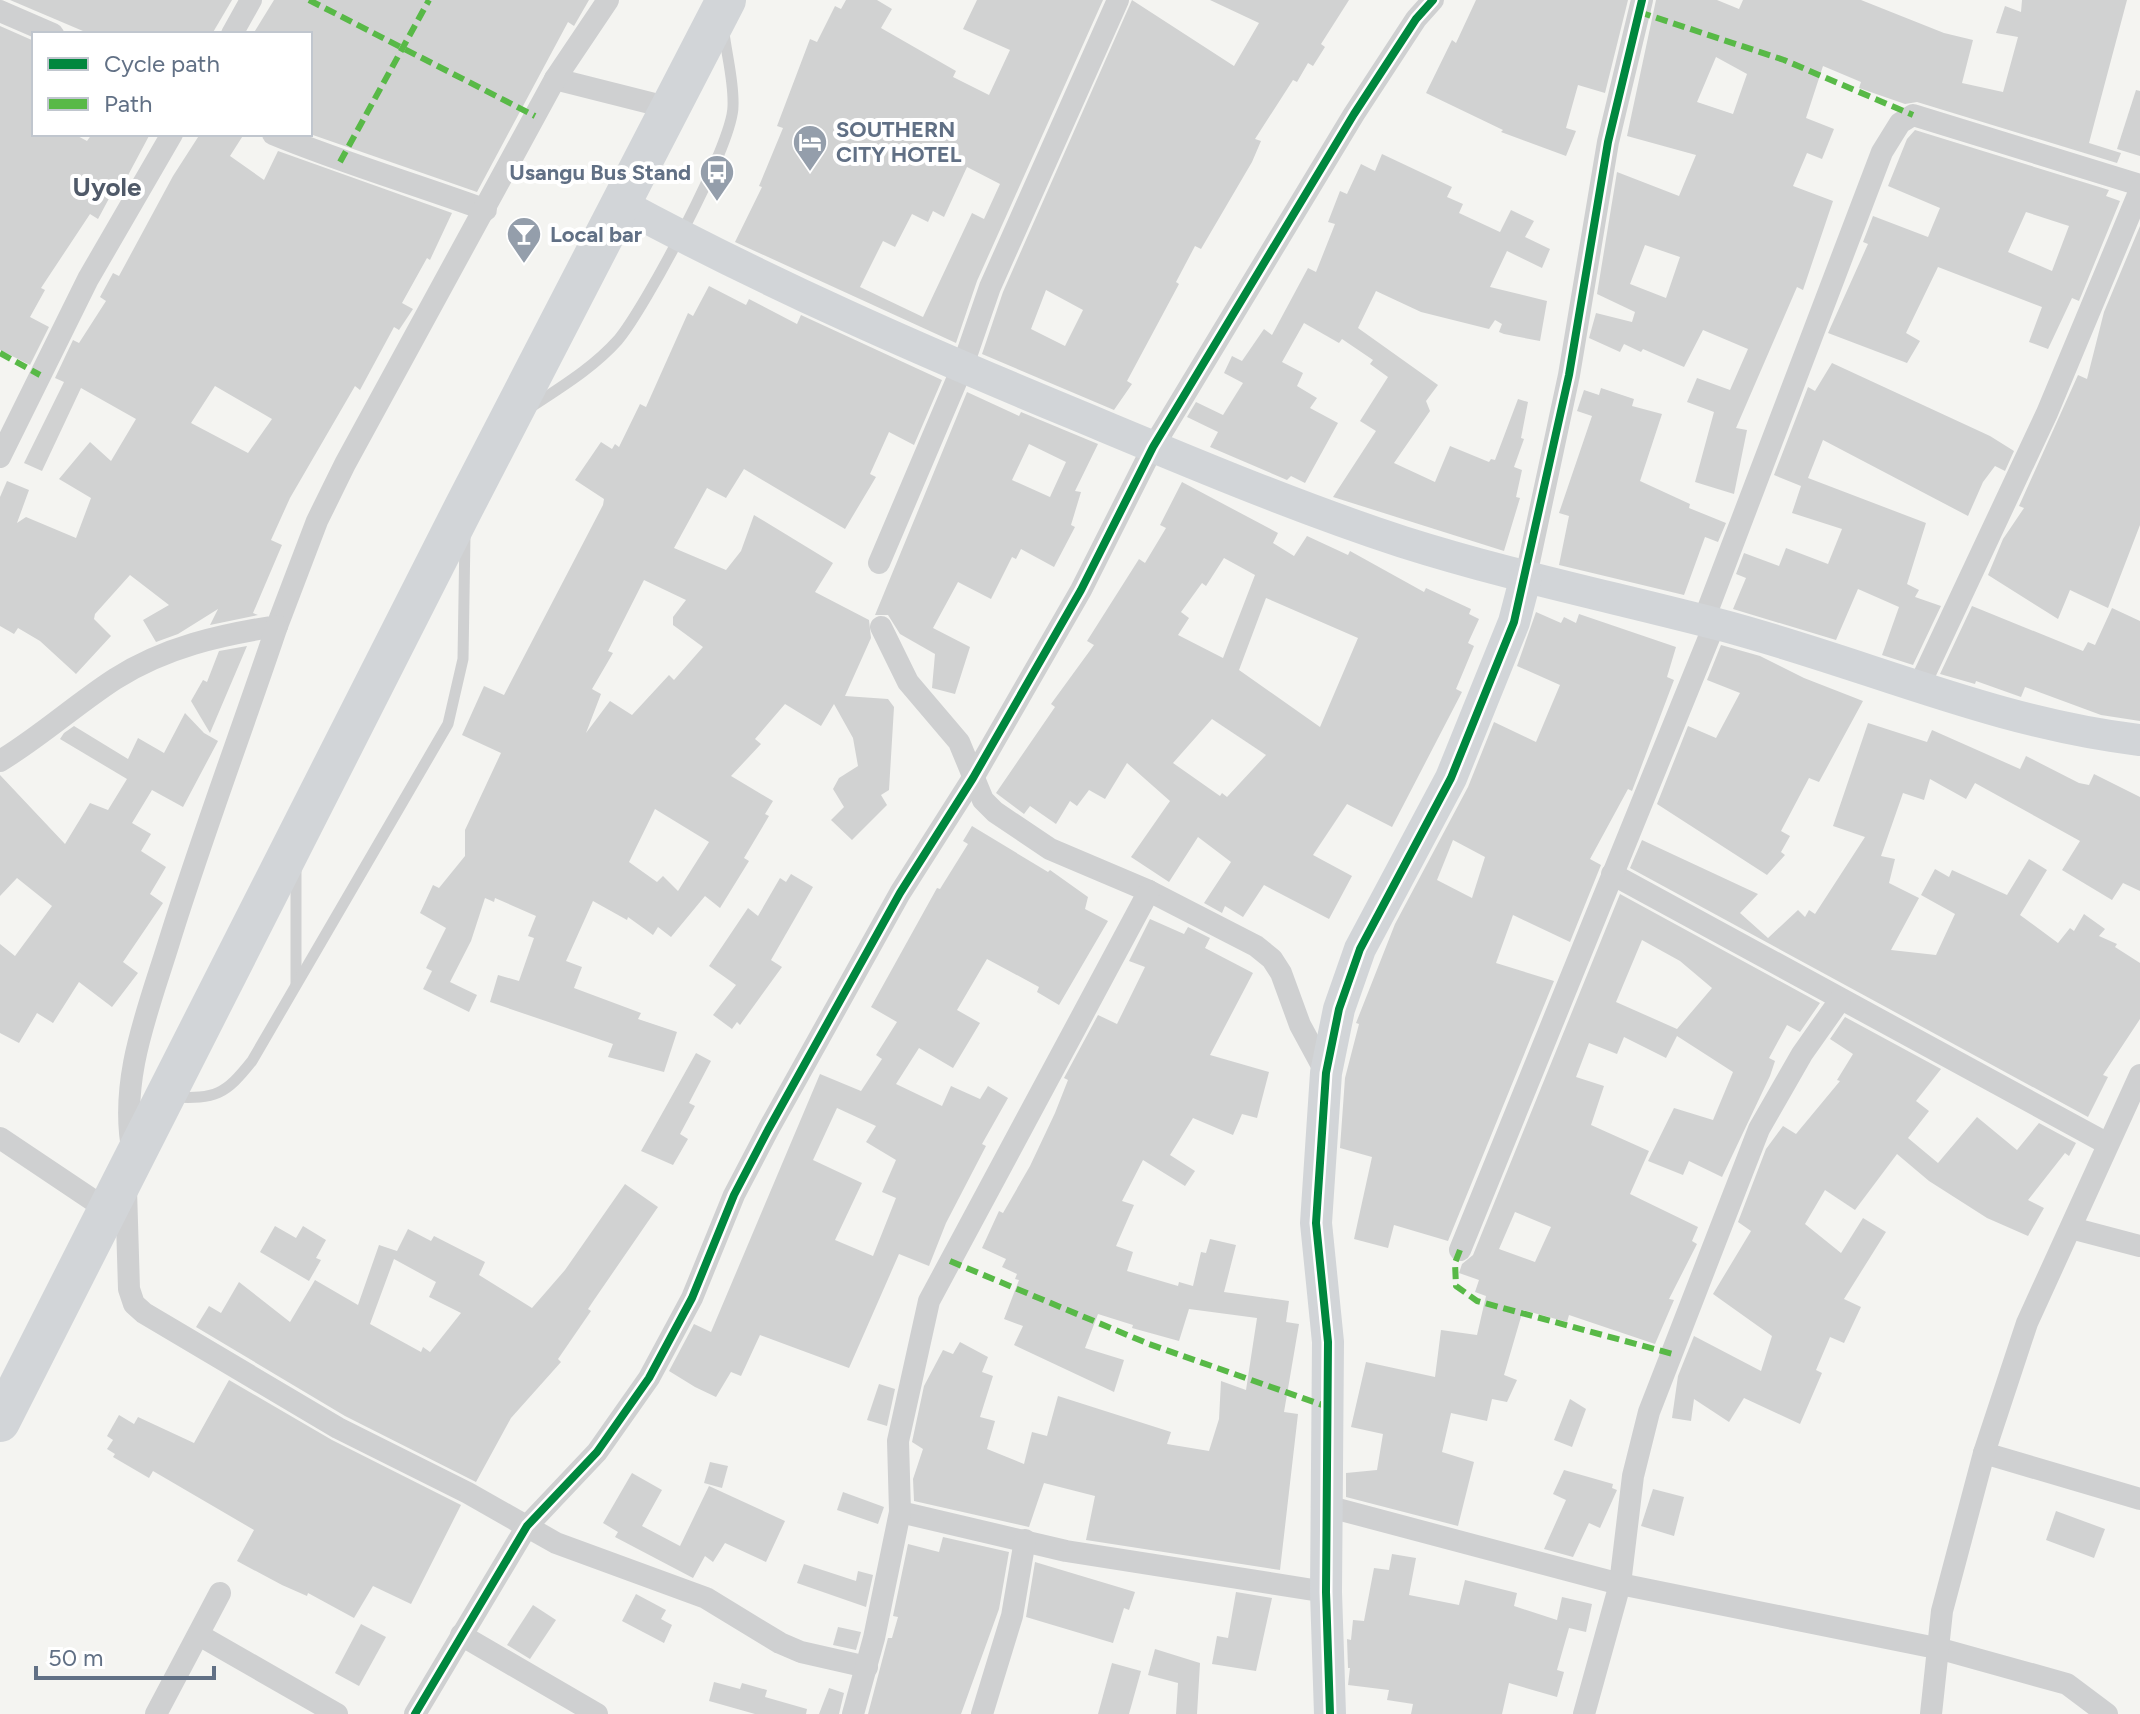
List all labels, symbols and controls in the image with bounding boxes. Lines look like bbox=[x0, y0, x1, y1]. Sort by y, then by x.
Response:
legend bbox=[32, 32, 312, 136]
text: Cycle path bbox=[104, 49, 220, 78]
text: Path bbox=[104, 89, 152, 118]
place label: SOUTHERN CITY HOTEL bbox=[836, 116, 962, 168]
hotel icon: SOUTHERN CITY HOTEL bbox=[791, 123, 829, 173]
bus stop icon: Usangu Bus Stand bbox=[698, 153, 736, 203]
place label: Usangu Bus Stand bbox=[509, 159, 691, 186]
district label: Uyole bbox=[73, 171, 141, 203]
bar icon: Local bar bbox=[505, 215, 543, 265]
place label: Local bar bbox=[550, 221, 643, 248]
scale bar bbox=[36, 1630, 214, 1680]
text: 50 m bbox=[48, 1643, 104, 1672]

